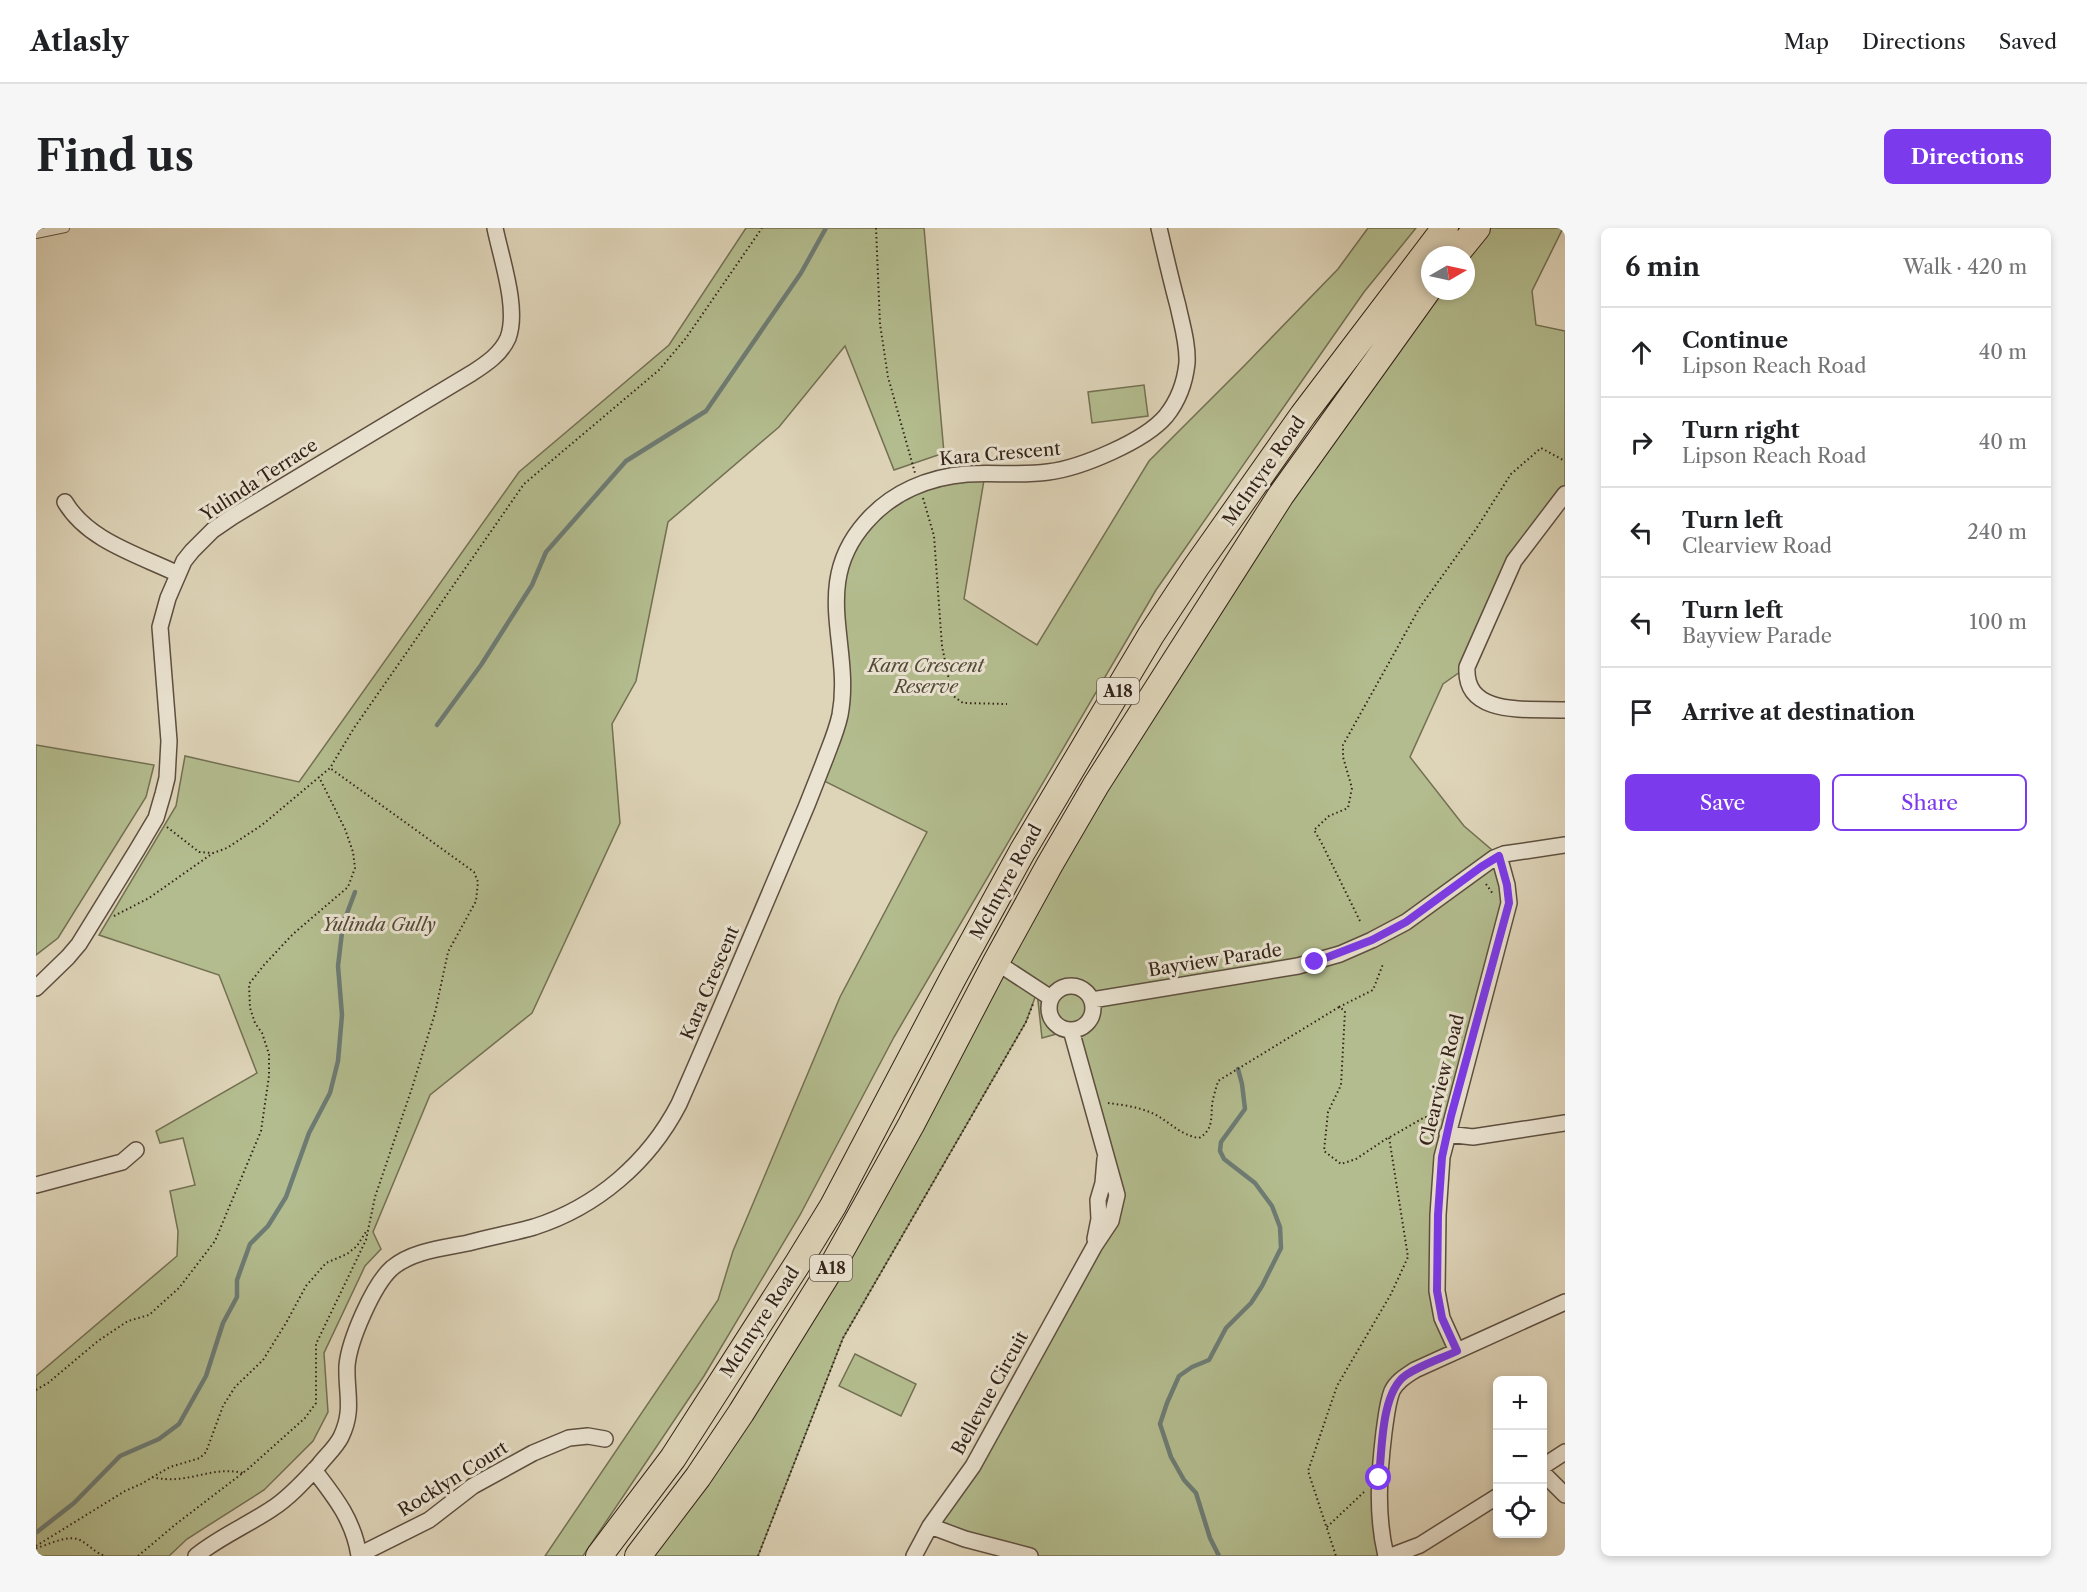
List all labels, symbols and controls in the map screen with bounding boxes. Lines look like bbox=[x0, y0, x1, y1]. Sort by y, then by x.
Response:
text: Atlasly bbox=[30, 24, 129, 58]
text: Map bbox=[1784, 29, 1829, 54]
text: Directions bbox=[1862, 29, 1966, 54]
text: Saved bbox=[1999, 29, 2057, 54]
button: Directions bbox=[1884, 129, 2051, 184]
text: Find us bbox=[36, 130, 194, 182]
north arrow bbox=[1421, 246, 1475, 300]
text: 6 min bbox=[1625, 251, 1700, 283]
text: Walk · 420 m bbox=[1903, 255, 2027, 279]
text: Continue bbox=[1682, 327, 1788, 354]
icon: ahead bbox=[1625, 336, 1658, 369]
text: 40 m bbox=[1979, 340, 2027, 364]
text: Lipson Reach Road bbox=[1682, 354, 1866, 378]
street label: McIntyre Road bbox=[1218, 412, 1310, 530]
text: Turn right bbox=[1682, 417, 1800, 444]
icon: right bbox=[1625, 426, 1658, 459]
text: 40 m bbox=[1979, 430, 2027, 454]
street label: Yulinda Terrace bbox=[196, 434, 322, 527]
street label: Kara Crescent bbox=[939, 438, 1062, 470]
text: Lipson Reach Road bbox=[1682, 444, 1866, 468]
text: Turn left bbox=[1682, 507, 1783, 534]
icon: left bbox=[1625, 516, 1658, 549]
text: 240 m bbox=[1967, 520, 2027, 544]
text: Clearview Road bbox=[1682, 534, 1832, 558]
text: Turn left bbox=[1682, 597, 1783, 624]
icon: left bbox=[1625, 606, 1658, 639]
text: 100 m bbox=[1969, 610, 2027, 634]
text: Bayview Parade bbox=[1682, 624, 1832, 648]
park label: Kara Crescent Reserve bbox=[866, 655, 986, 698]
road number: A18 bbox=[1097, 678, 1139, 704]
icon: arrive bbox=[1625, 696, 1658, 729]
text: Arrive at destination bbox=[1682, 699, 1915, 726]
button: Save bbox=[1625, 774, 1820, 831]
button: Share bbox=[1832, 774, 2027, 831]
street label: McIntyre Road bbox=[965, 820, 1047, 943]
park label: Yulinda Gully bbox=[322, 914, 436, 936]
street label: Kara Crescent bbox=[676, 922, 744, 1043]
street label: Bayview Parade bbox=[1147, 939, 1283, 981]
route end bbox=[1301, 948, 1327, 974]
street label: Clearview Road bbox=[1415, 1012, 1469, 1148]
road number: A18 bbox=[810, 1255, 852, 1281]
street label: McIntyre Road bbox=[716, 1262, 804, 1382]
street label: Bellevue Circuit bbox=[947, 1327, 1033, 1459]
map controls bbox=[1493, 1376, 1547, 1538]
button: + bbox=[1493, 1376, 1547, 1430]
button: − bbox=[1493, 1430, 1547, 1484]
street label: Rocklyn Court bbox=[394, 1436, 512, 1521]
route start bbox=[1365, 1464, 1391, 1490]
button: locate bbox=[1493, 1484, 1547, 1538]

